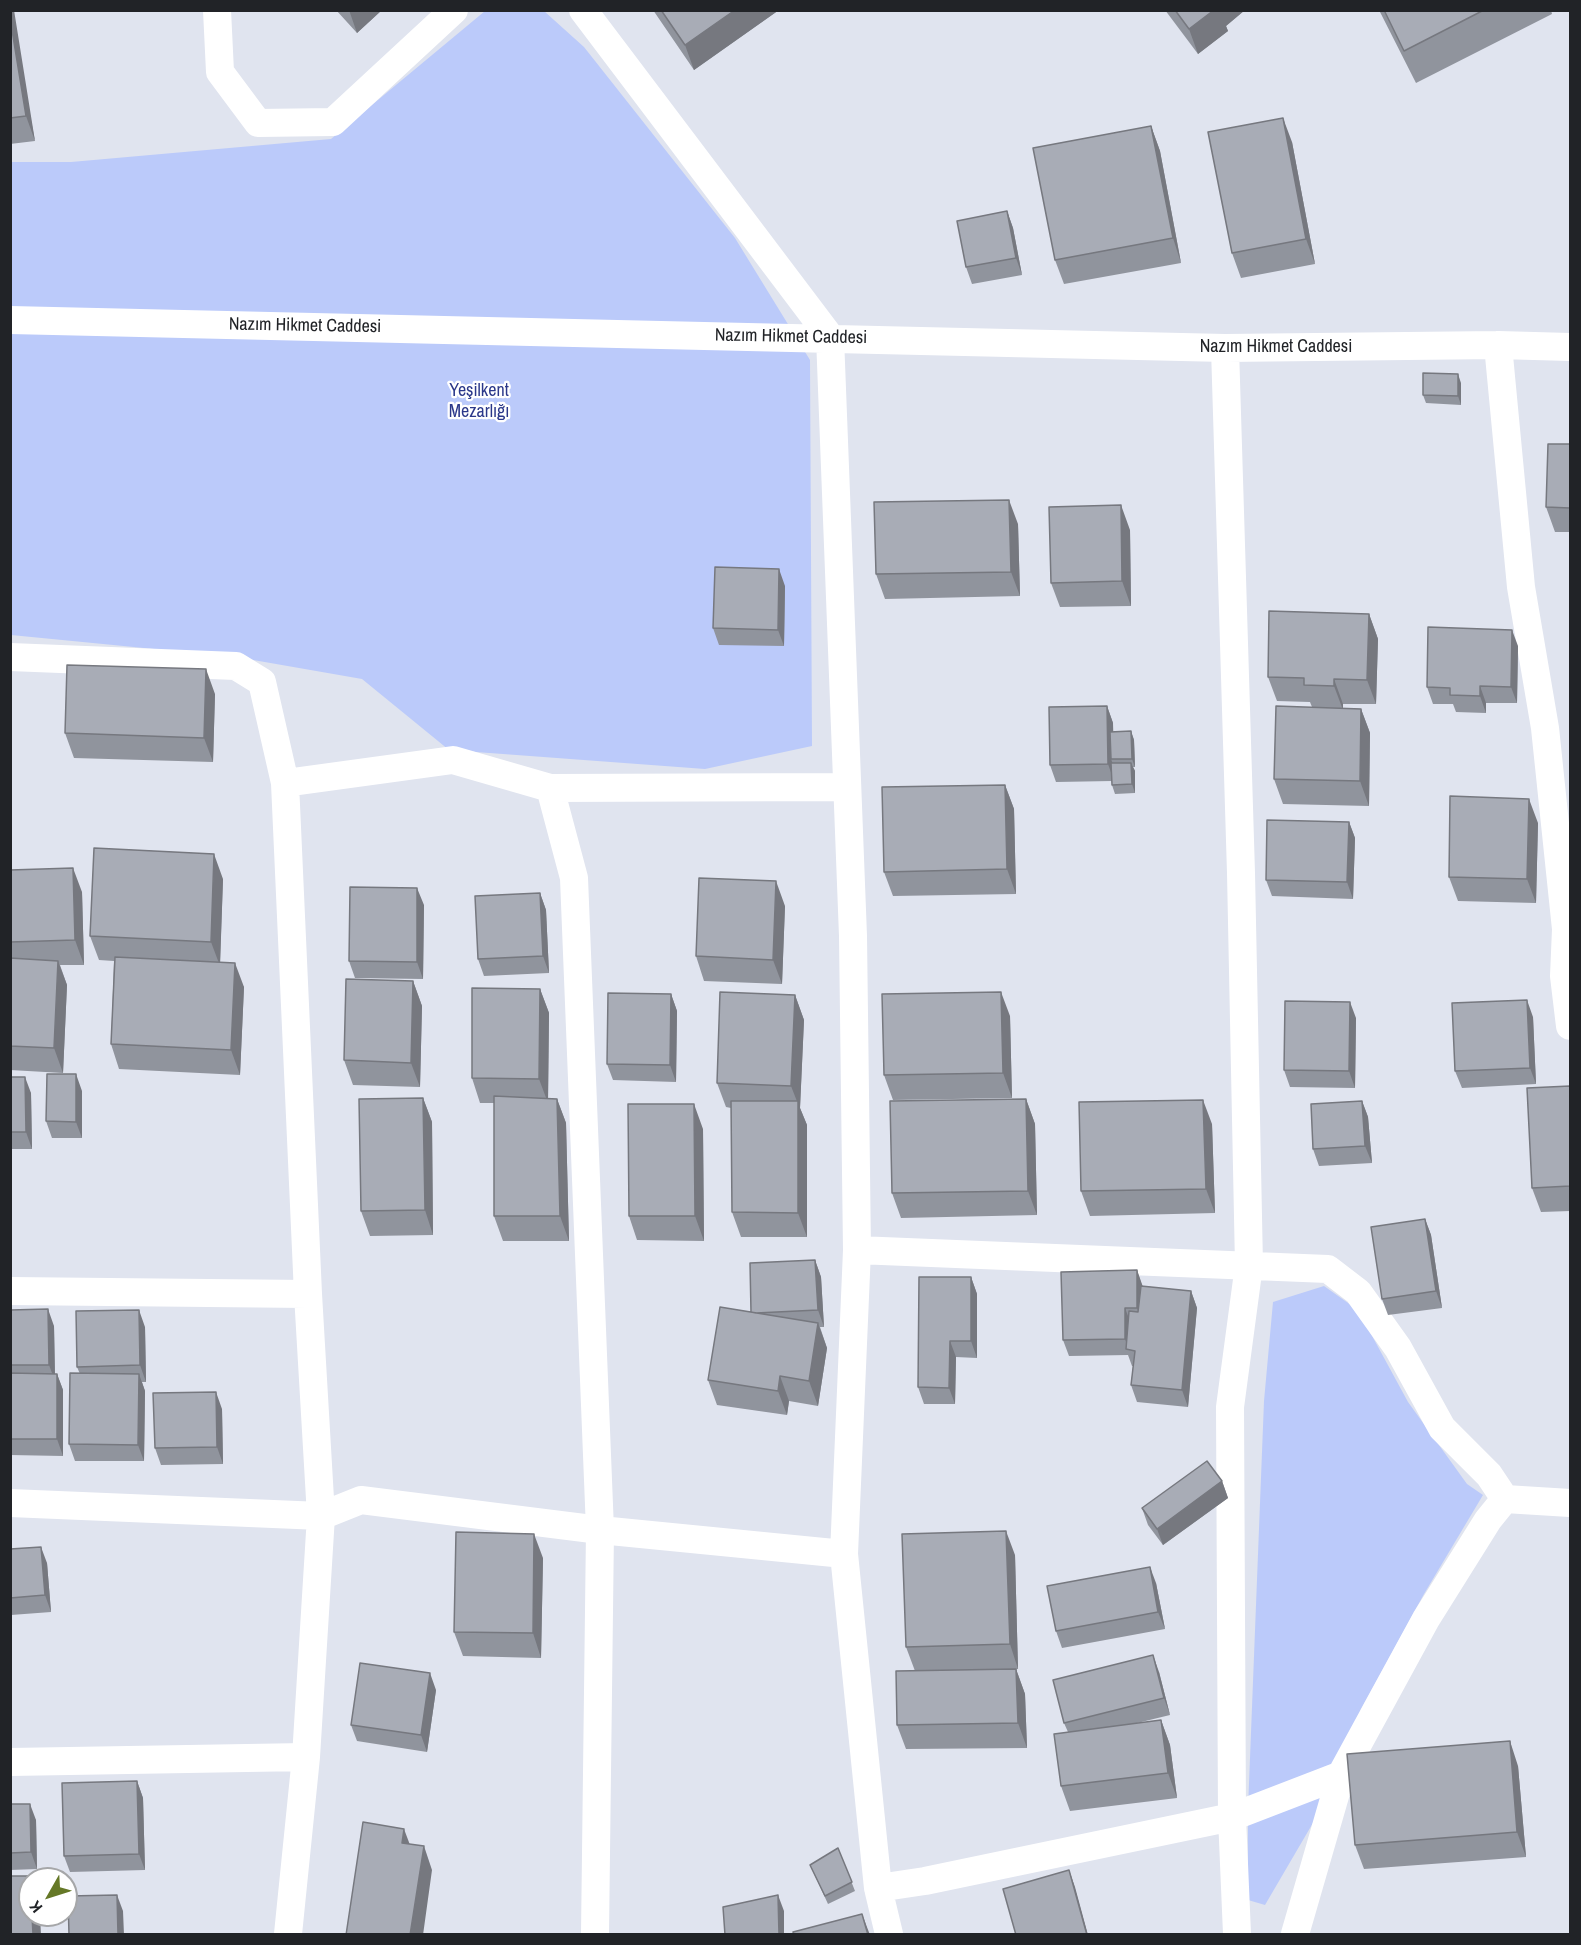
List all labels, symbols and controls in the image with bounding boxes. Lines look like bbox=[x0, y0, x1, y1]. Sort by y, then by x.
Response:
street label: Nazım Hikmet Caddesi bbox=[229, 314, 381, 338]
street label: Nazım Hikmet Caddesi bbox=[715, 325, 867, 349]
street label: Nazım Hikmet Caddesi bbox=[1200, 336, 1352, 358]
park label: Yeşilkent Mezarlığı bbox=[449, 380, 509, 422]
north arrow bbox=[18, 1867, 78, 1927]
text: K bbox=[24, 1896, 47, 1918]

